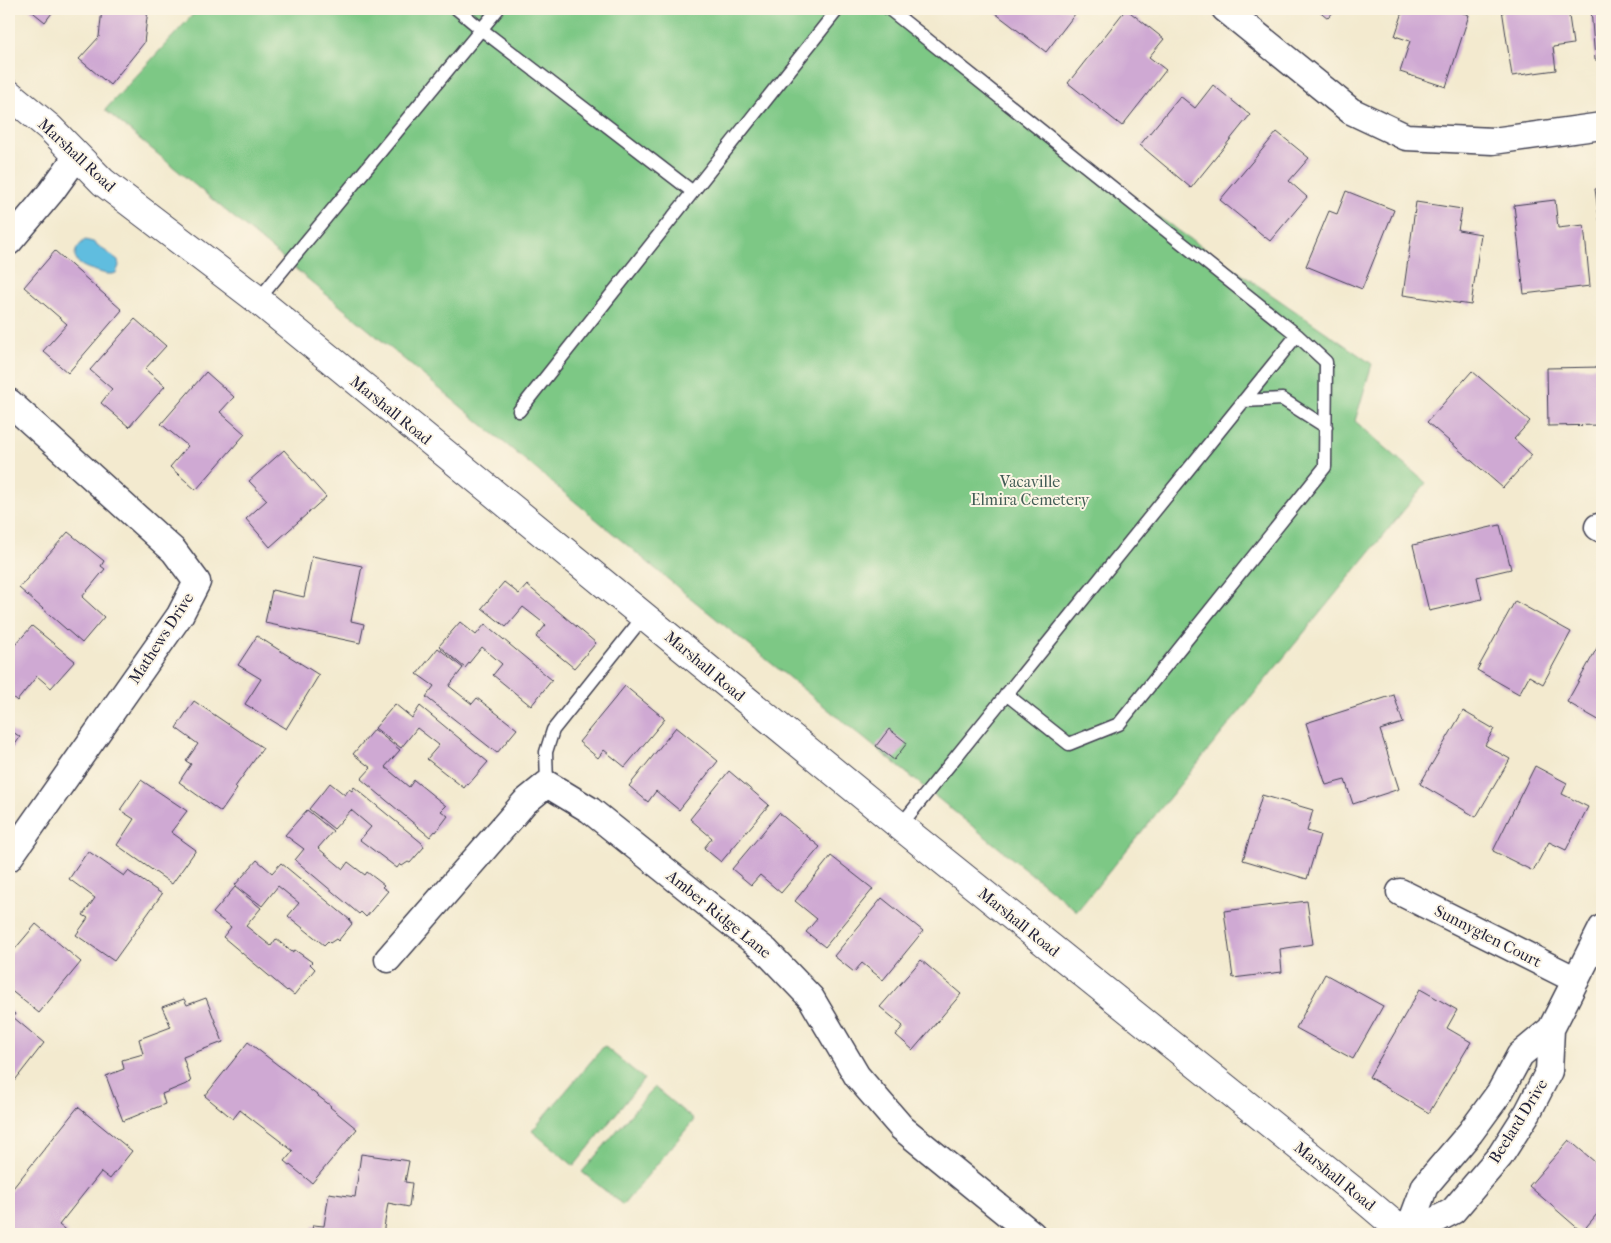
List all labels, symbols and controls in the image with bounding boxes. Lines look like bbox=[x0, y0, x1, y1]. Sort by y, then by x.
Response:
street label: Marshall Road bbox=[34, 114, 120, 196]
street label: Marshall Road bbox=[347, 371, 436, 449]
park label: Vacaville Elmira Cemetery bbox=[971, 472, 1090, 509]
street label: Mathews Drive bbox=[124, 589, 198, 687]
street label: Marshall Road bbox=[661, 627, 749, 705]
street label: Amber Ridge Lane bbox=[662, 865, 775, 962]
street label: Marshall Road bbox=[975, 883, 1064, 961]
street label: Sunnyglen Court bbox=[1431, 901, 1545, 971]
street label: Beelard Drive bbox=[1485, 1075, 1551, 1167]
street label: Marshall Road bbox=[1291, 1137, 1380, 1215]

